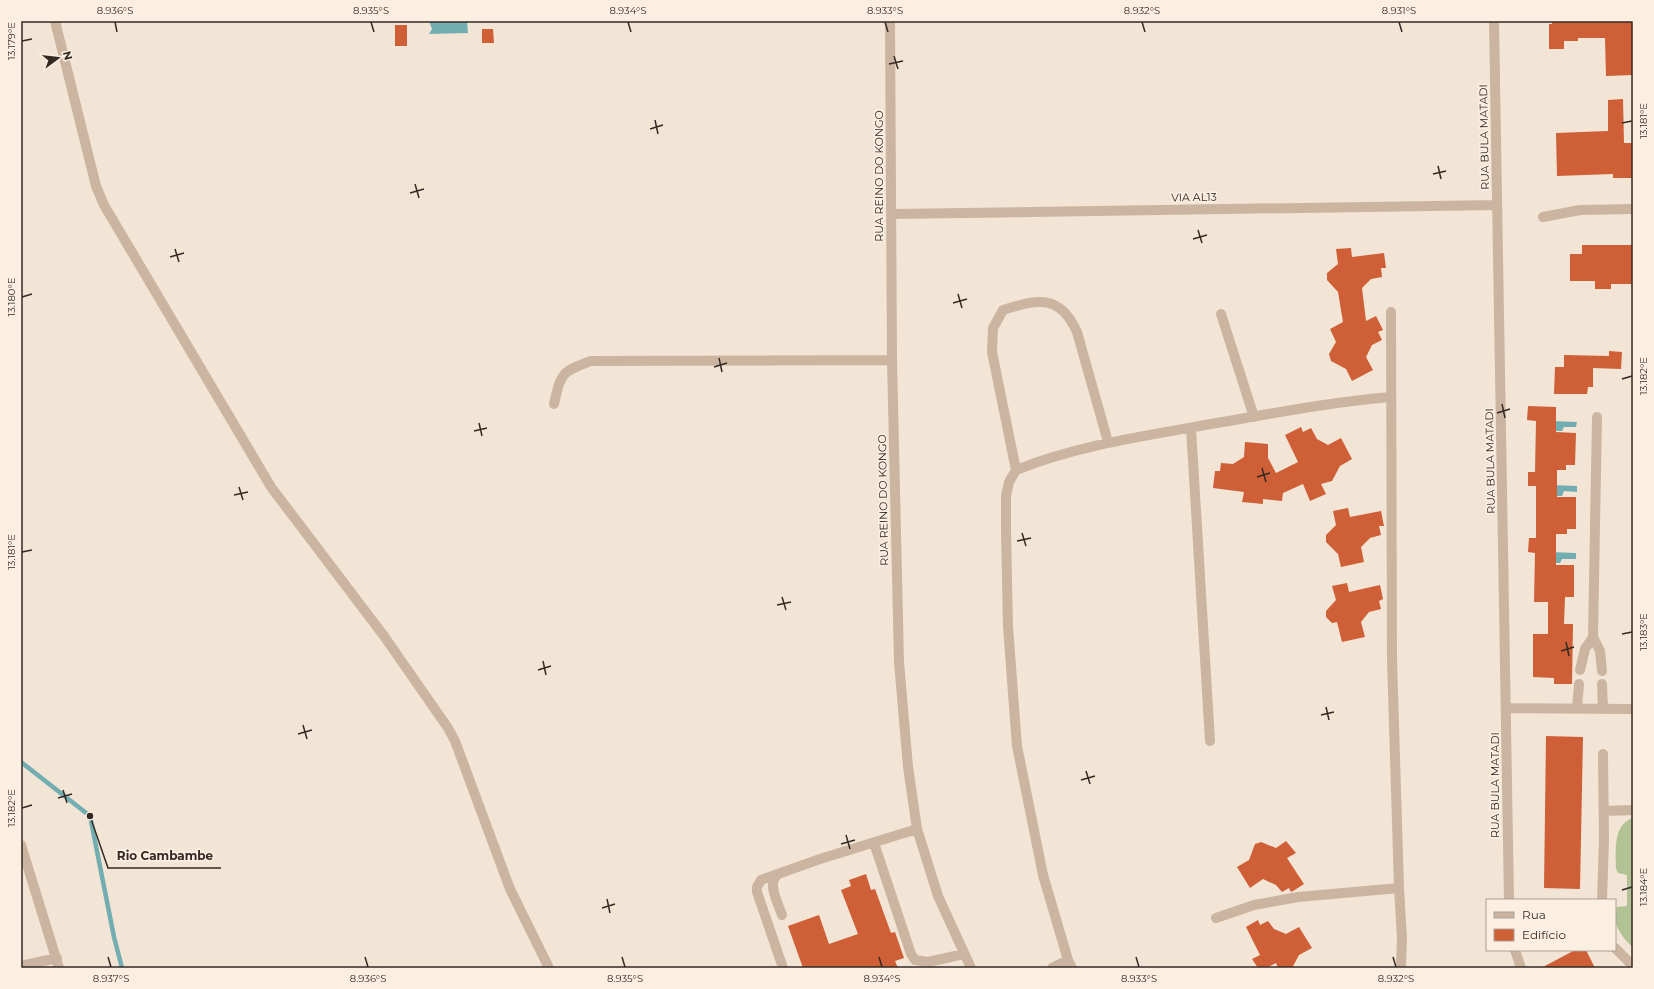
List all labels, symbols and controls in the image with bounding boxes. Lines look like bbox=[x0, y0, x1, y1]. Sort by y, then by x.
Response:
text: 8.936°S bbox=[97, 4, 133, 17]
text: 8.935°S bbox=[353, 4, 389, 17]
text: 8.934°S bbox=[609, 4, 647, 17]
text: 8.933°S bbox=[867, 4, 903, 17]
text: 8.932°S bbox=[1124, 4, 1160, 17]
text: 8.931°S bbox=[1382, 4, 1416, 17]
text: 13.179°E bbox=[5, 22, 18, 60]
north arrow bbox=[38, 38, 78, 78]
text: N bbox=[60, 49, 76, 62]
street label: RUA BULA MATADI bbox=[1476, 84, 1492, 190]
text: 13.181°E bbox=[1637, 103, 1650, 139]
street label: RUA REINO DO KONGO bbox=[872, 110, 886, 242]
street label: VIA AL13 bbox=[1171, 190, 1217, 204]
text: 13.180°E bbox=[5, 277, 18, 316]
text: 13.182°E bbox=[1637, 357, 1650, 395]
street label: RUA BULA MATADI bbox=[1482, 408, 1498, 514]
street label: RUA REINO DO KONGO bbox=[875, 434, 891, 566]
text: 13.181°E bbox=[5, 534, 18, 570]
text: 13.183°E bbox=[1637, 613, 1650, 651]
street label: RUA BULA MATADI bbox=[1488, 732, 1502, 838]
text: 13.182°E bbox=[5, 789, 18, 827]
callout: Rio Cambambe bbox=[108, 844, 221, 868]
text: Rio Cambambe bbox=[117, 848, 214, 863]
text: 13.184°E bbox=[1637, 867, 1650, 906]
legend bbox=[1486, 899, 1616, 951]
text: Rua bbox=[1522, 907, 1546, 922]
text: Edifício bbox=[1522, 927, 1566, 942]
text: 8.937°S bbox=[93, 972, 129, 985]
text: 8.936°S bbox=[350, 972, 386, 985]
text: 8.935°S bbox=[607, 972, 643, 985]
text: 8.934°S bbox=[863, 972, 901, 985]
text: 8.933°S bbox=[1121, 972, 1157, 985]
text: 8.932°S bbox=[1378, 972, 1414, 985]

